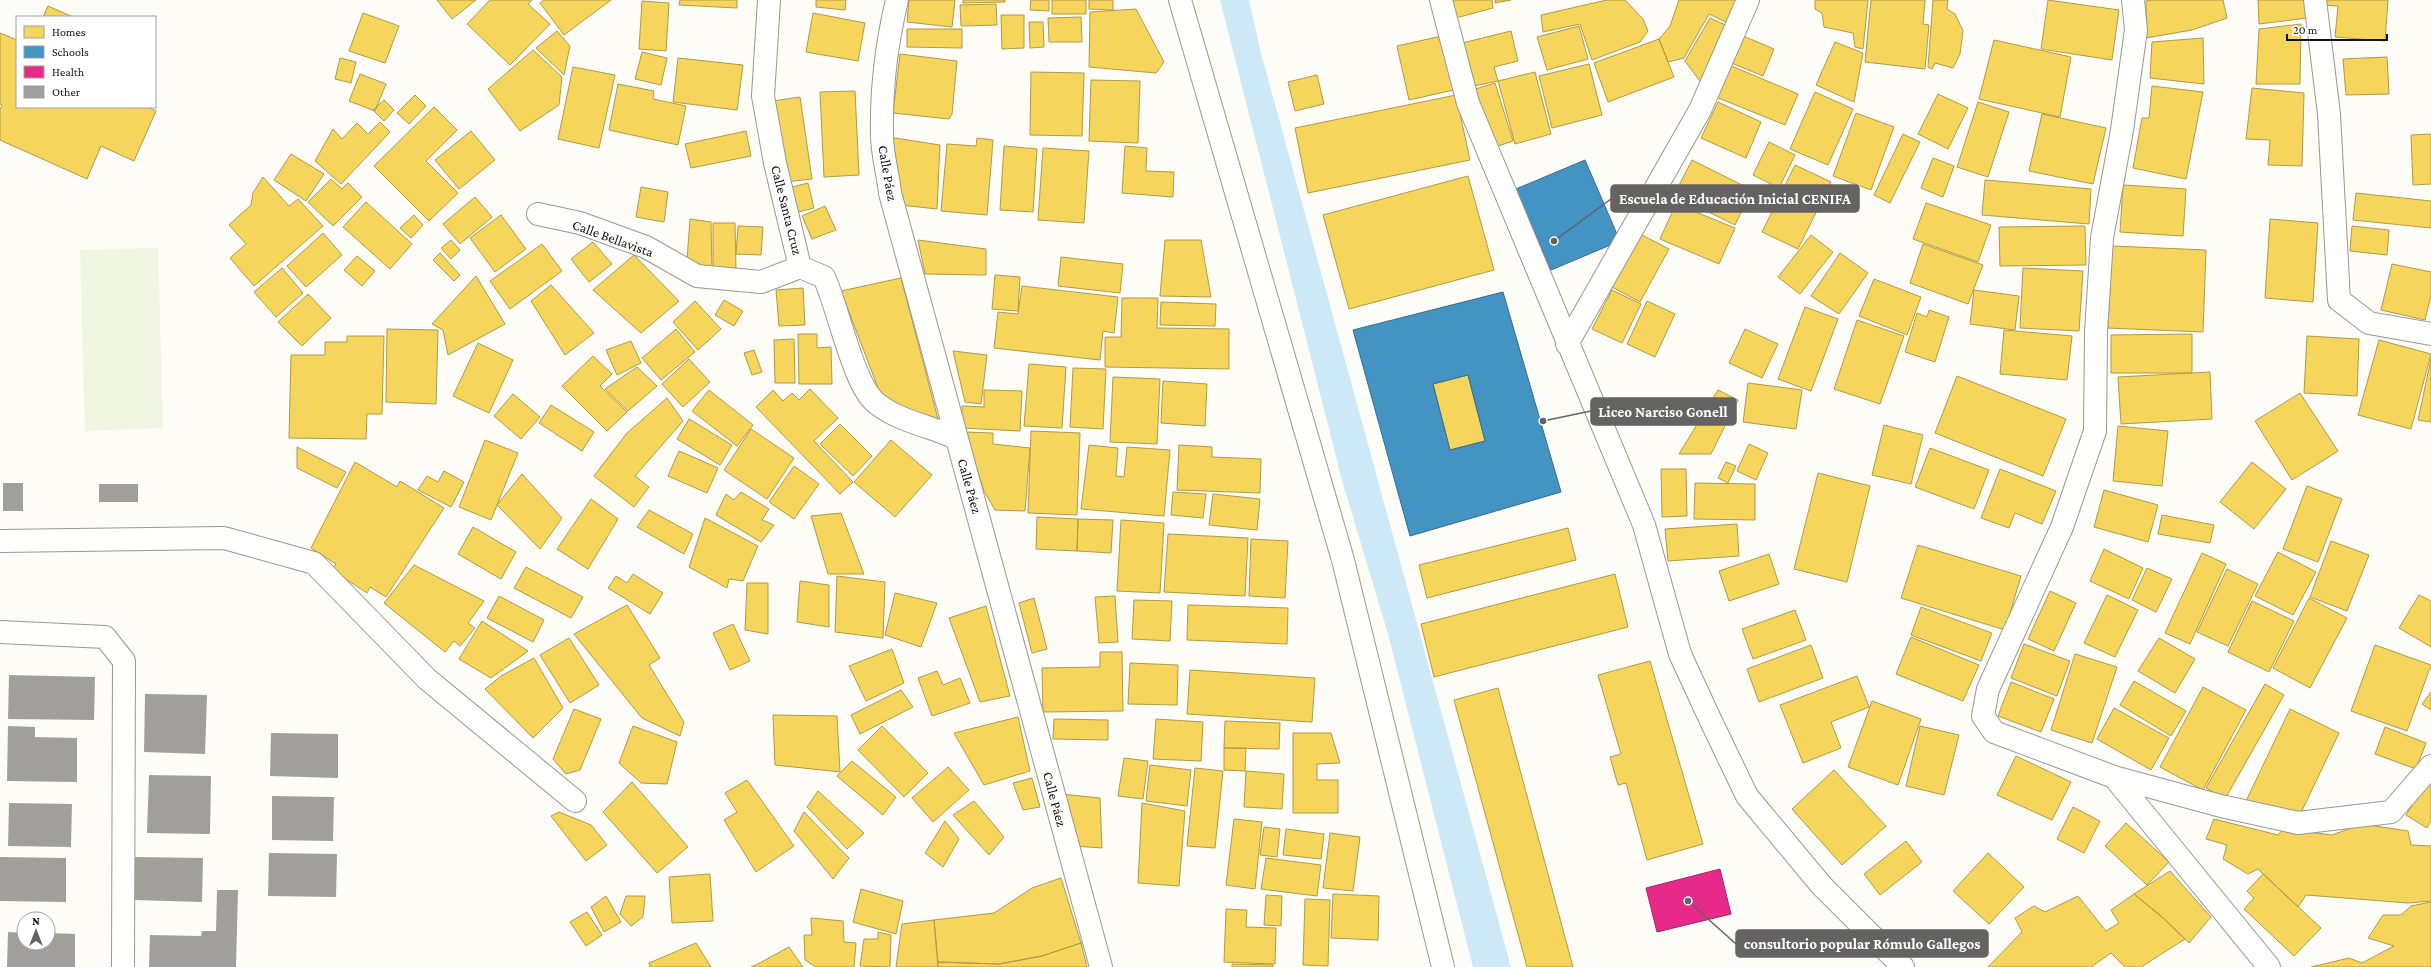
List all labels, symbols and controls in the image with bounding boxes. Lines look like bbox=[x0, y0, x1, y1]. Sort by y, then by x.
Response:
legend bbox=[16, 16, 156, 108]
scale bar bbox=[2287, 16, 2387, 42]
text: 20 m bbox=[2293, 23, 2318, 37]
text: Homes bbox=[52, 25, 86, 39]
text: Schools bbox=[52, 45, 89, 59]
text: Health bbox=[52, 65, 85, 79]
text: Other bbox=[52, 85, 81, 99]
street label: Calle Páez bbox=[875, 144, 901, 202]
street label: Calle Santa Cruz bbox=[768, 164, 806, 256]
callout: Escuela de Educación Inicial CENIFA bbox=[1611, 185, 1859, 212]
text: Escuela de Educación Inicial CENIFA bbox=[1619, 191, 1852, 207]
street label: Calle Bellavista bbox=[570, 216, 656, 260]
callout: Liceo Narciso Gonell bbox=[1591, 398, 1736, 425]
text: Liceo Narciso Gonell bbox=[1598, 404, 1728, 420]
street label: Calle Páez bbox=[955, 457, 985, 515]
street label: Calle Páez bbox=[1040, 770, 1070, 828]
north arrow bbox=[16, 911, 56, 951]
text: N bbox=[32, 915, 40, 927]
callout: consultorio popular Rómulo Gallegos bbox=[1736, 930, 1988, 957]
text: consultorio popular Rómulo Gallegos bbox=[1744, 936, 1980, 952]

